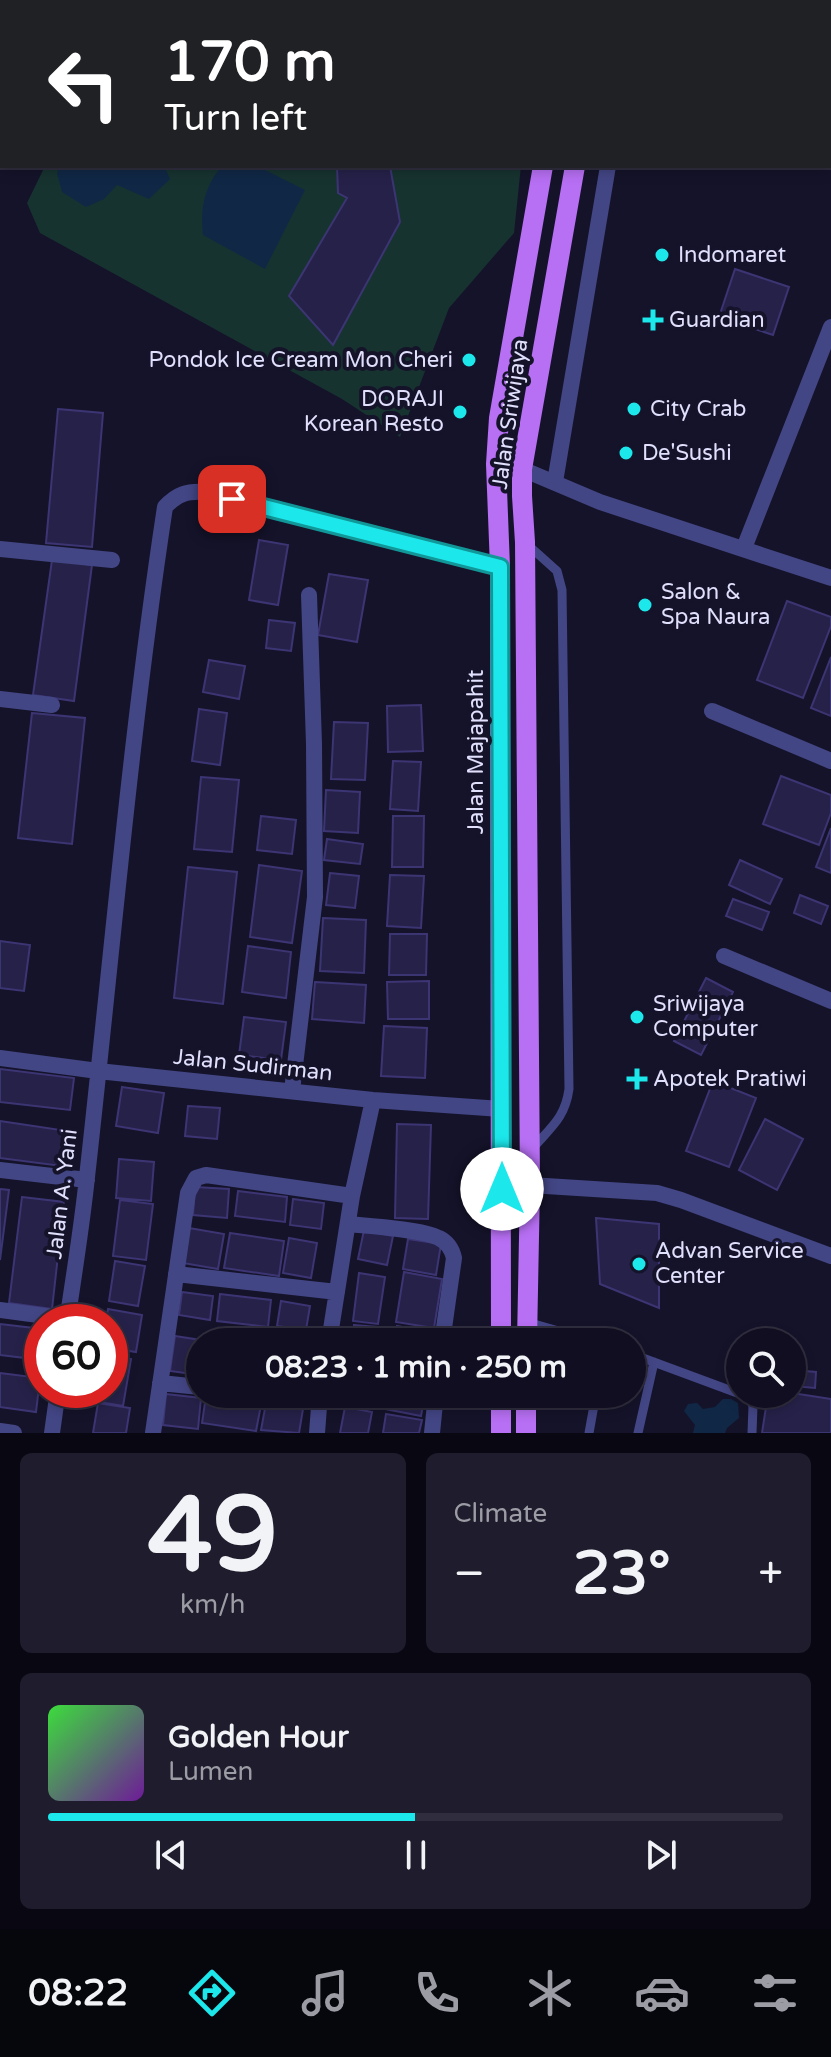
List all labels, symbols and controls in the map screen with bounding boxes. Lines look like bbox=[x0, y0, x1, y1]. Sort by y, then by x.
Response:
text: 170 m bbox=[164, 29, 335, 96]
icon: left bbox=[32, 32, 136, 136]
text: Turn left bbox=[164, 97, 307, 140]
place label: Indomaret bbox=[678, 242, 786, 268]
marker: Indomaret bbox=[653, 246, 671, 264]
place label: Guardian bbox=[669, 307, 765, 333]
marker: Guardian bbox=[644, 311, 662, 329]
street label: Jalan Sriwijaya bbox=[487, 337, 533, 491]
place label: Pondok Ice Cream Mon Cheri bbox=[149, 347, 453, 373]
marker: Pondok Ice Cream Mon Cheri bbox=[460, 351, 478, 369]
place label: DORAJI Korean Resto bbox=[304, 386, 444, 437]
place label: City Crab bbox=[650, 396, 746, 422]
marker: City Crab bbox=[625, 400, 643, 418]
marker: DORAJI Korean Resto bbox=[451, 403, 469, 421]
place label: De'Sushi bbox=[642, 440, 732, 466]
marker: De'Sushi bbox=[617, 444, 635, 462]
pin bbox=[198, 465, 266, 533]
icon: arrive bbox=[210, 477, 254, 521]
place label: Salon & Spa Naura bbox=[661, 579, 770, 630]
marker: Salon & Spa Naura bbox=[636, 596, 654, 614]
street label: Jalan Majapahit bbox=[463, 670, 489, 834]
place label: Sriwijaya Computer bbox=[653, 991, 758, 1042]
marker: Sriwijaya Computer bbox=[628, 1008, 646, 1026]
street label: Jalan Sudirman bbox=[172, 1044, 334, 1086]
place label: Apotek Pratiwi bbox=[653, 1066, 807, 1092]
marker: Apotek Pratiwi bbox=[628, 1070, 646, 1088]
street label: Jalan A. Yani bbox=[41, 1127, 83, 1261]
position arrow bbox=[460, 1147, 544, 1231]
place label: Advan Service Center bbox=[655, 1238, 804, 1289]
marker: Advan Service Center bbox=[630, 1255, 648, 1273]
speed limit sign: 60 bbox=[24, 1304, 128, 1408]
map controls bbox=[726, 1328, 806, 1408]
button: search bbox=[726, 1328, 806, 1408]
text: 08:23 · 1 min · 250 m bbox=[265, 1349, 567, 1386]
text: 49 bbox=[147, 1474, 278, 1599]
text: Climate bbox=[454, 1498, 547, 1529]
text: 23° bbox=[573, 1538, 671, 1610]
text: − bbox=[454, 1548, 485, 1601]
text: + bbox=[758, 1548, 783, 1601]
text: km/h bbox=[180, 1589, 245, 1620]
text: Golden Hour bbox=[168, 1719, 349, 1756]
text: Lumen bbox=[168, 1756, 253, 1787]
icon: previous bbox=[149, 1833, 193, 1877]
icon: pause bbox=[394, 1833, 438, 1877]
icon: next bbox=[639, 1833, 683, 1877]
icon: directions bbox=[184, 1965, 240, 2021]
icon: music bbox=[297, 1965, 353, 2021]
icon: phone bbox=[409, 1965, 465, 2021]
icon: climate bbox=[522, 1965, 578, 2021]
icon: car bbox=[634, 1965, 690, 2021]
icon: filters bbox=[747, 1965, 803, 2021]
text: 08:22 bbox=[28, 1972, 128, 2015]

